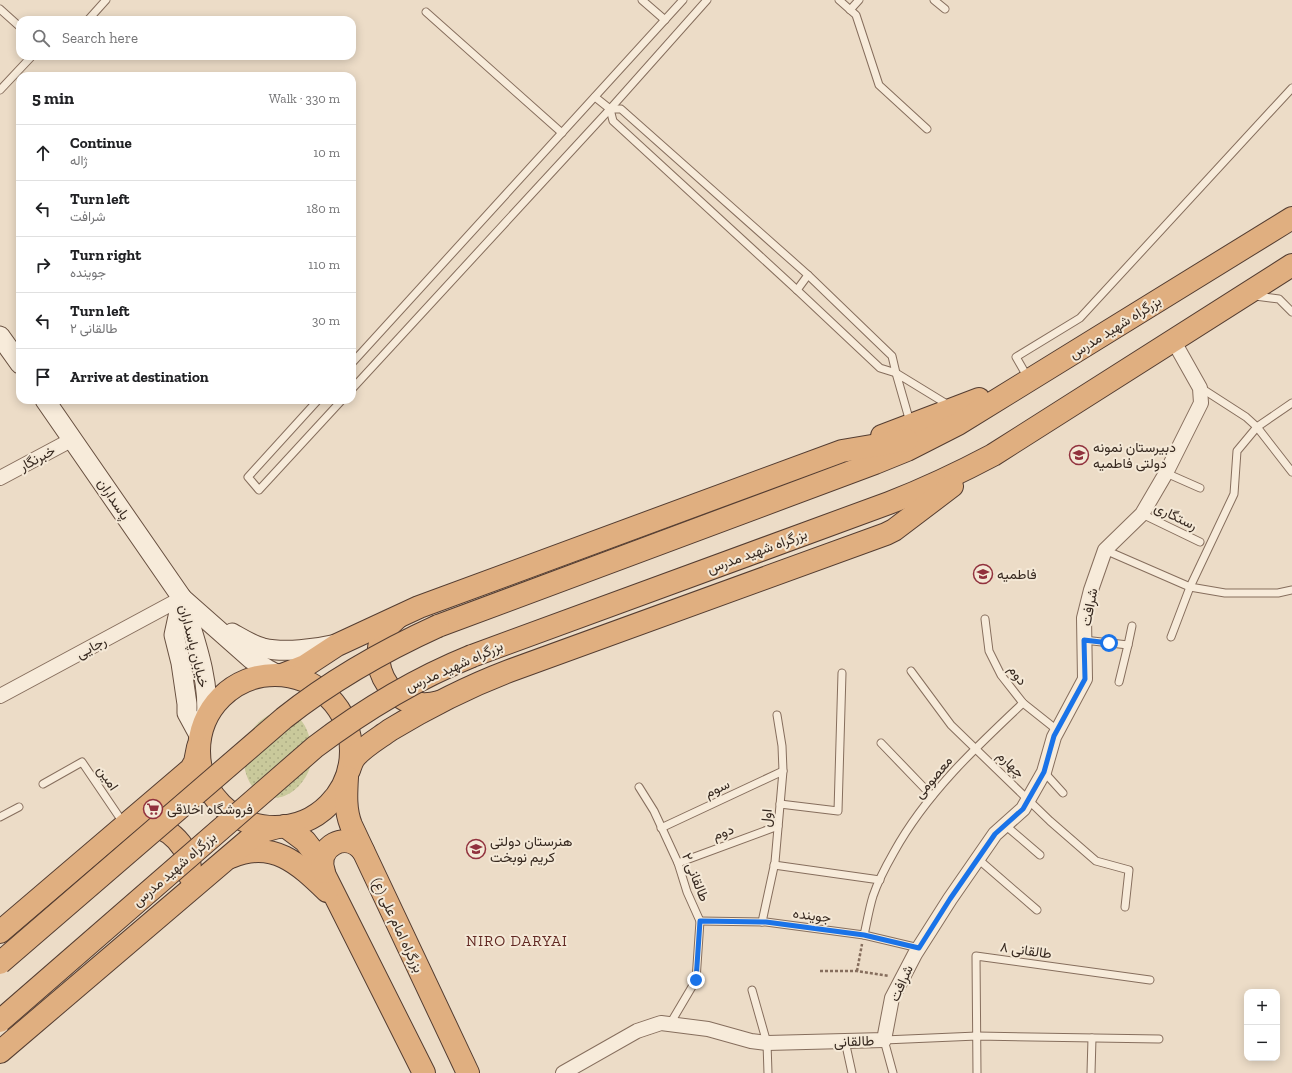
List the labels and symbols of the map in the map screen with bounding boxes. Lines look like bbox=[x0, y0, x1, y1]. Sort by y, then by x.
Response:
street label: بزرگراه شهید مدرس bbox=[1066, 292, 1164, 363]
place label: دبیرستان نمونه دولتی فاطمیه bbox=[1093, 439, 1176, 472]
street label: خبرنگار bbox=[15, 442, 58, 475]
school or university icon: دبیرستان نمونه دولتی فاطمیه bbox=[1068, 444, 1090, 466]
street label: پاسداران bbox=[93, 475, 134, 524]
street label: رستگاری bbox=[1152, 499, 1200, 534]
street label: بزرگراه شهید مدرس bbox=[705, 525, 810, 577]
school or university icon: فاطمیه bbox=[972, 563, 994, 585]
place label: فاطمیه bbox=[997, 566, 1037, 583]
street label: شرافت bbox=[1078, 587, 1101, 627]
street label: خیابان پاسداران bbox=[174, 603, 212, 690]
street label: رجایی bbox=[73, 632, 110, 662]
route start bbox=[1100, 634, 1118, 652]
street label: بزرگراه شهید مدرس bbox=[403, 637, 506, 696]
street label: دوم bbox=[1004, 662, 1031, 689]
street label: چهارم bbox=[993, 747, 1028, 782]
street label: معصومی bbox=[911, 752, 956, 802]
street label: امین bbox=[93, 763, 122, 794]
street label: سوم bbox=[702, 775, 732, 802]
supermarket icon: فروشگاه اخلاقی bbox=[142, 798, 164, 820]
place label: فروشگاه اخلاقی bbox=[167, 801, 253, 818]
street label: اول bbox=[757, 808, 777, 828]
street label: دوم bbox=[710, 821, 736, 844]
street label: بزرگراه شهید مدرس bbox=[129, 828, 220, 910]
place label: هنرستان دولتی کریم نوبخت bbox=[490, 833, 573, 866]
school or university icon: هنرستان دولتی کریم نوبخت bbox=[465, 838, 487, 860]
street label: طالقانی ۲ bbox=[678, 850, 713, 904]
street label: بزرگراه امام علی (ع) bbox=[366, 875, 427, 976]
street label: جوینده bbox=[792, 905, 832, 926]
district label: NIRO DARYAI bbox=[466, 932, 568, 950]
street label: طالقانی ۸ bbox=[999, 938, 1053, 963]
street label: شرافت bbox=[886, 962, 917, 1004]
route end bbox=[687, 971, 705, 989]
street label: طالقانی bbox=[833, 1032, 875, 1051]

